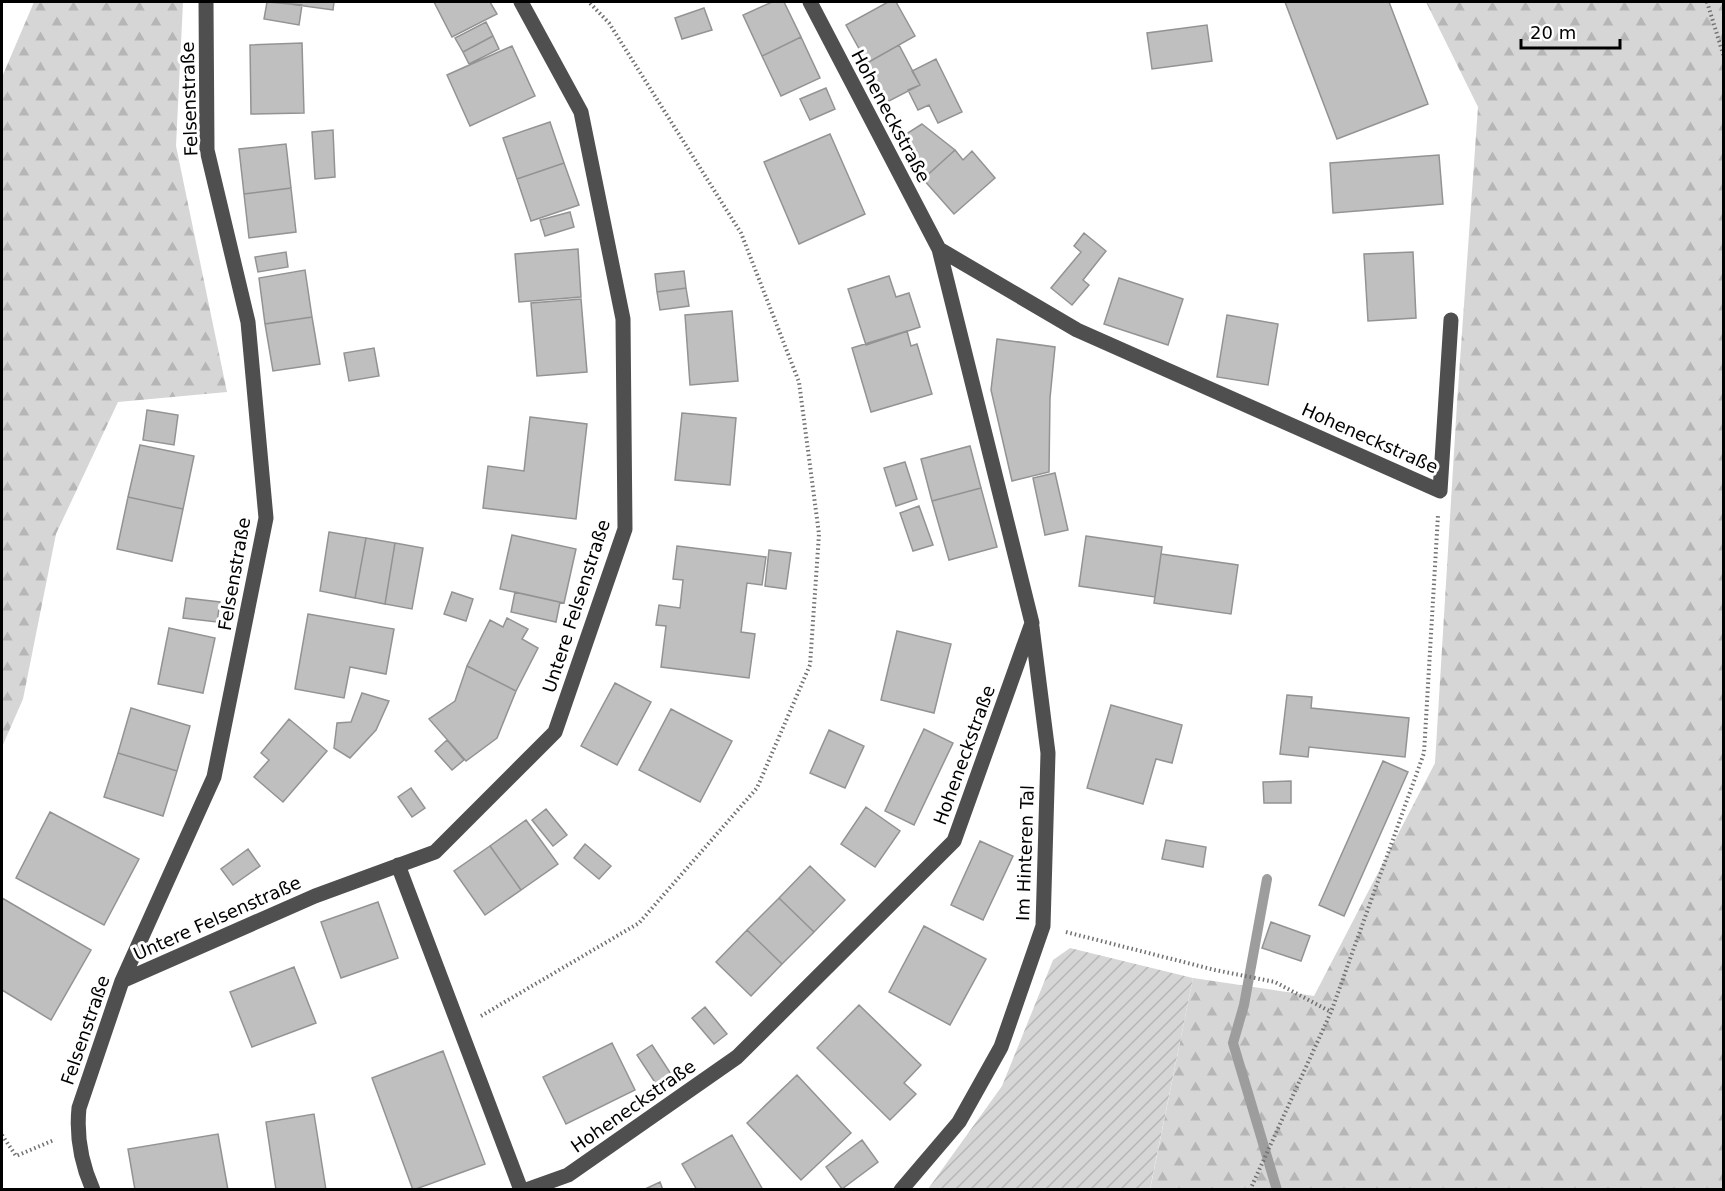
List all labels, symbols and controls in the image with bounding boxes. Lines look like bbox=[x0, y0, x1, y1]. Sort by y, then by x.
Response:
scale bar bbox=[1521, 12, 1620, 50]
text: 20 m bbox=[1530, 22, 1576, 43]
street label: Felsenstraße bbox=[177, 41, 201, 157]
street label: Hoheneckstraße bbox=[847, 46, 935, 186]
street label: Hoheneckstraße bbox=[1299, 398, 1441, 478]
street label: Felsenstraße bbox=[214, 516, 254, 632]
street label: Untere Felsenstraße bbox=[538, 517, 614, 695]
street label: Hoheneckstraße bbox=[929, 682, 999, 828]
street label: Im Hinteren Tal bbox=[1012, 785, 1038, 921]
street label: Untere Felsenstraße bbox=[130, 872, 304, 964]
street label: Felsenstraße bbox=[56, 972, 114, 1088]
street label: Hoheneckstraße bbox=[567, 1055, 699, 1157]

